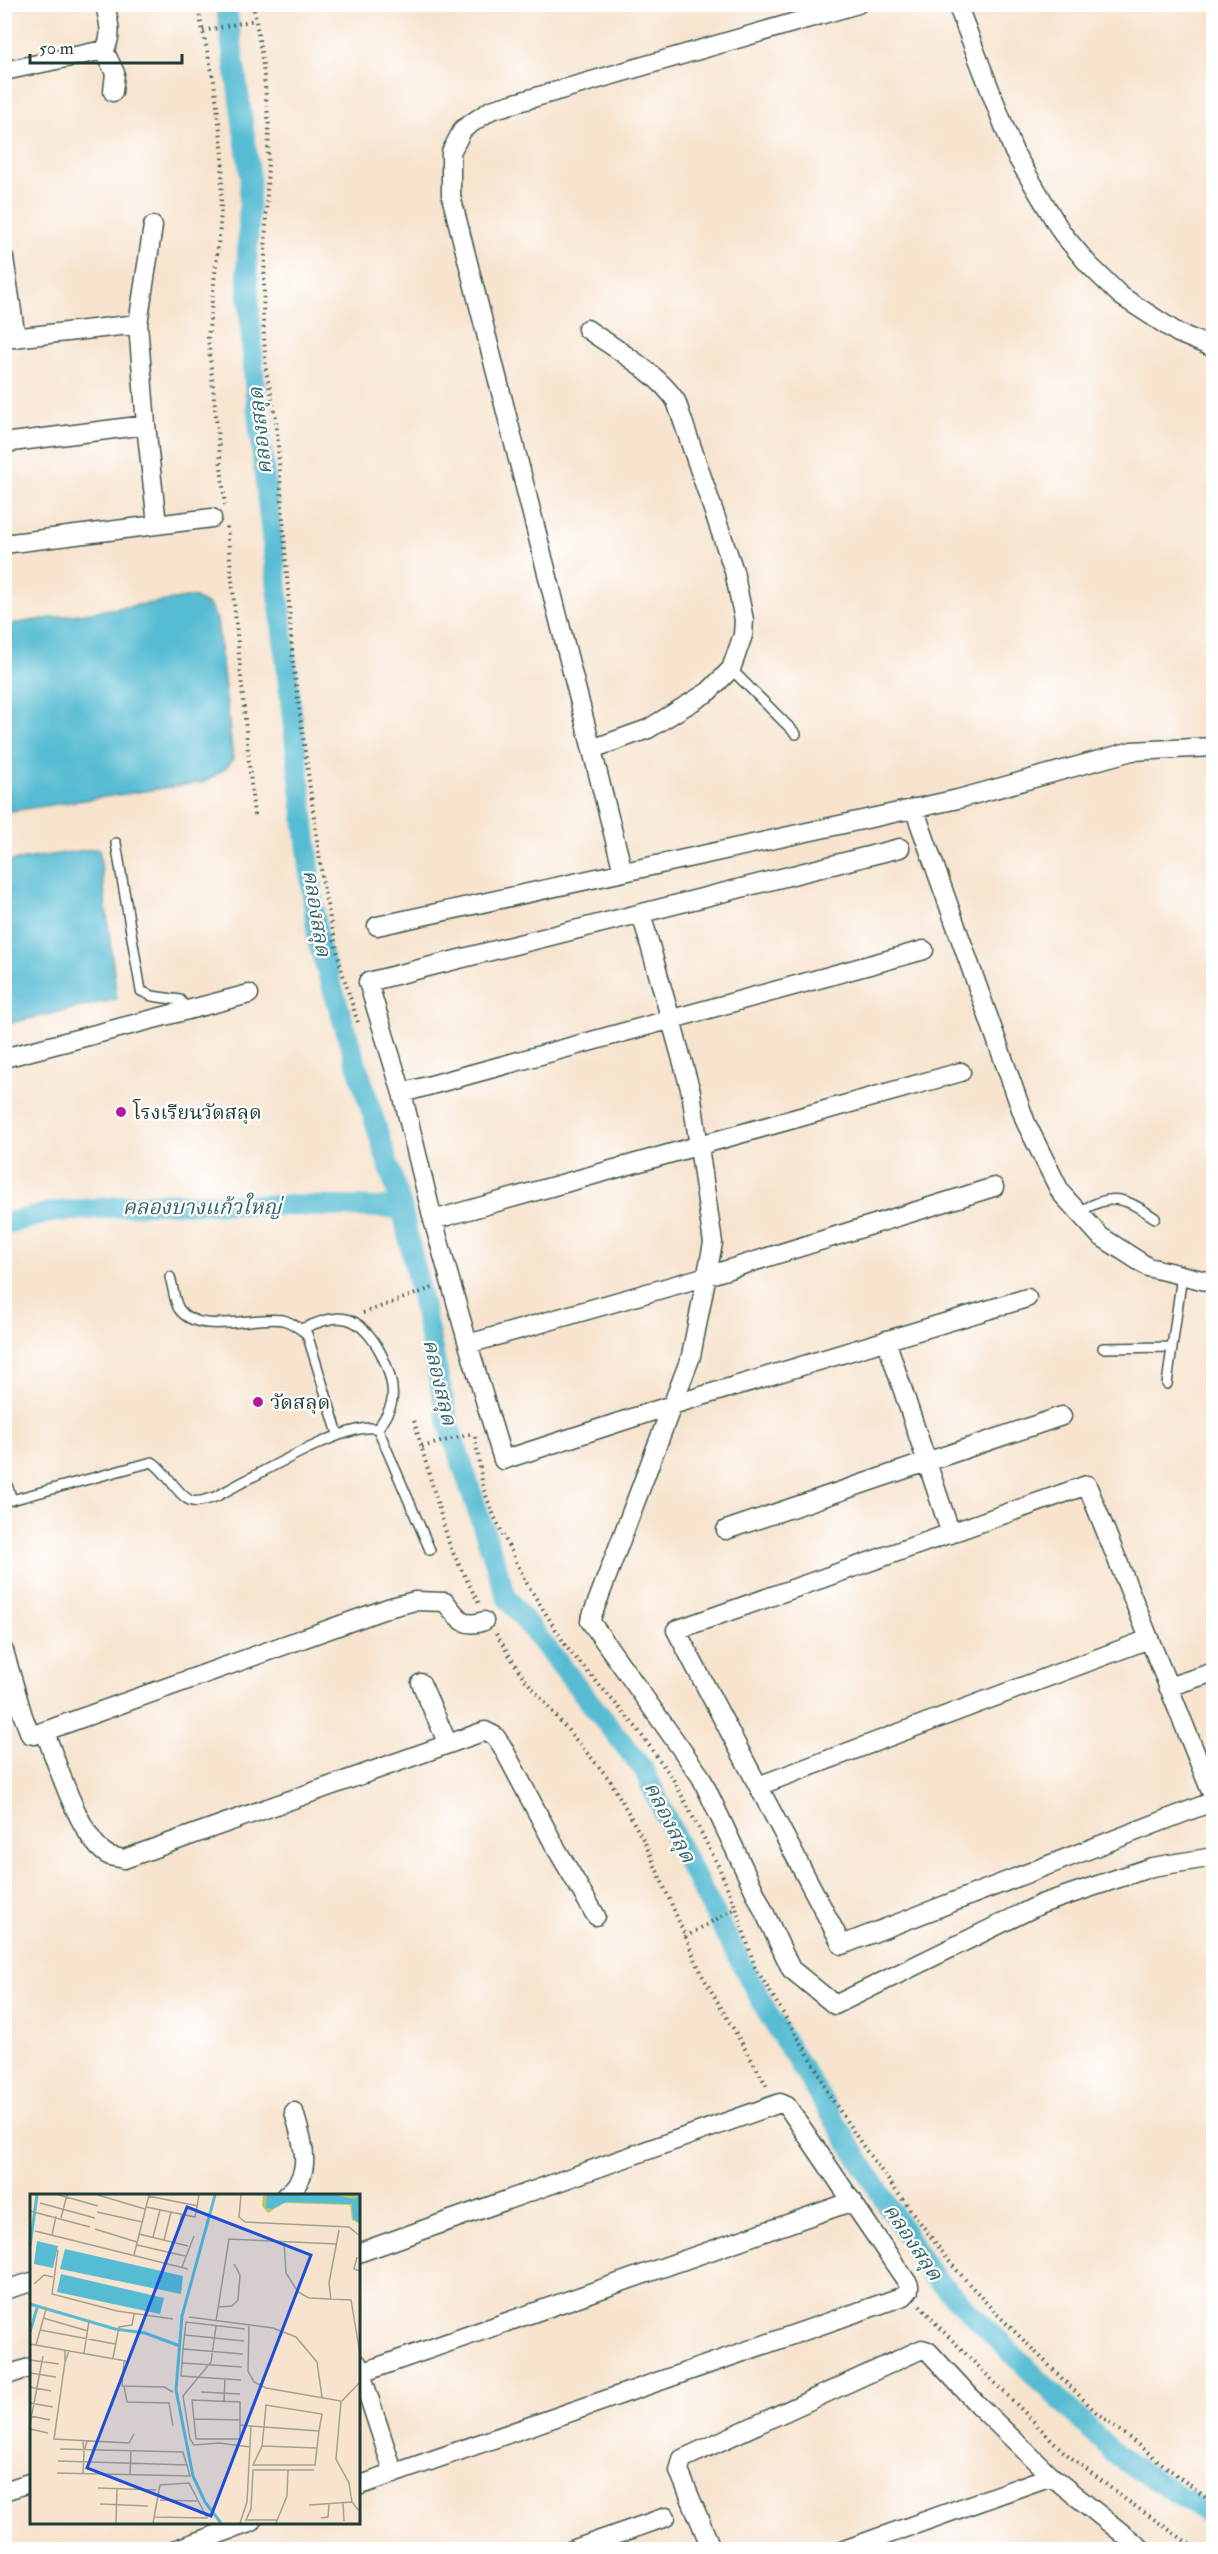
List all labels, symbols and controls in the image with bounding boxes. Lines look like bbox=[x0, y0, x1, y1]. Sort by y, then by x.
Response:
scale bar bbox=[30, 27, 182, 65]
text: 50 m bbox=[39, 37, 74, 60]
water label: คลองสลุด bbox=[242, 385, 278, 476]
water label: คลองสลุด bbox=[296, 868, 337, 959]
place label: โรงเรียนวัดสลุด bbox=[132, 1098, 262, 1125]
marker: โรงเรียนวัดสลุด bbox=[114, 1105, 128, 1119]
water label: คลองบางแก้วใหญ่ bbox=[123, 1192, 284, 1221]
water label: คลองสลุด bbox=[417, 1336, 463, 1428]
place label: วัดสลุด bbox=[270, 1390, 330, 1415]
marker: วัดสลุด bbox=[251, 1395, 265, 1409]
water label: คลองสลุด bbox=[638, 1777, 702, 1868]
inset map bbox=[30, 2194, 360, 2524]
water label: คลองสลุด bbox=[877, 2198, 949, 2287]

